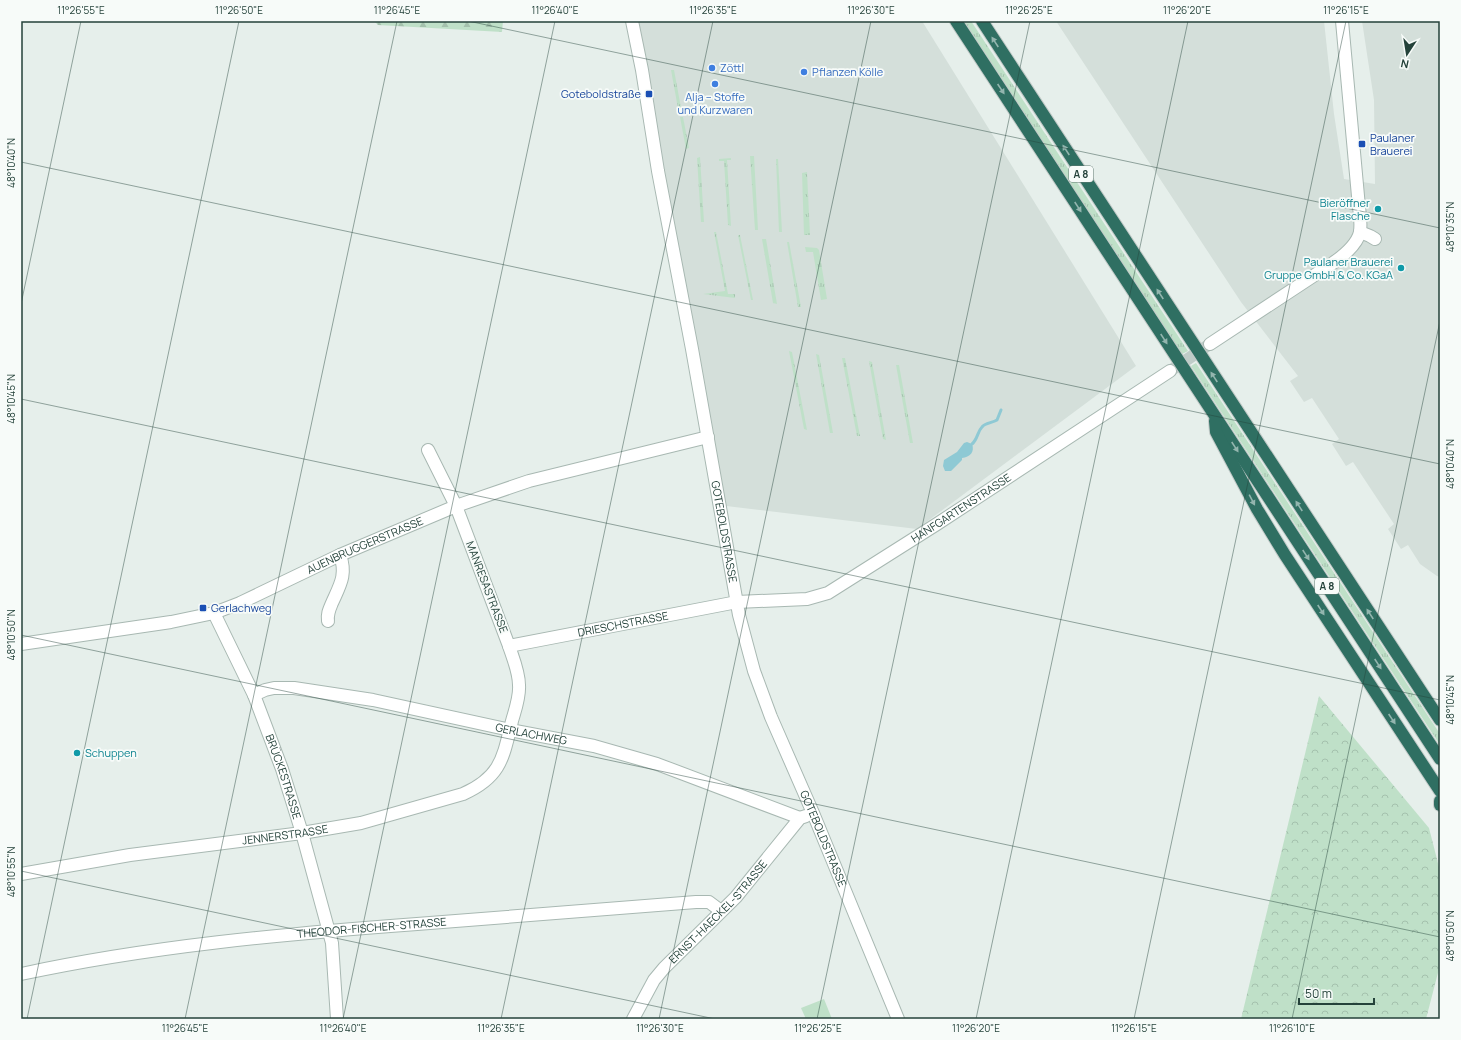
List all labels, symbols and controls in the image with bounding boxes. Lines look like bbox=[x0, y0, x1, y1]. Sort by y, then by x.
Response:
text: 11°26'55"E bbox=[57, 3, 105, 17]
text: 11°26'50"E bbox=[215, 3, 263, 17]
text: 11°26'45"E bbox=[374, 3, 421, 17]
text: 11°26'40"E bbox=[532, 3, 579, 17]
text: 11°26'35"E bbox=[689, 3, 737, 17]
text: 11°26'30"E bbox=[847, 3, 895, 17]
text: 11°26'25"E bbox=[1005, 3, 1053, 17]
text: 11°26'20"E bbox=[1163, 3, 1211, 17]
text: 11°26'15"E bbox=[1323, 3, 1369, 17]
north arrow bbox=[1387, 34, 1427, 74]
one-way arrow bbox=[991, 36, 999, 47]
text: N bbox=[1399, 56, 1410, 72]
place label: Zöttl bbox=[720, 60, 744, 75]
marker: Zöttl bbox=[707, 63, 717, 73]
place label: Pflanzen Kölle bbox=[812, 64, 884, 79]
marker: Pflanzen Kölle bbox=[799, 67, 809, 77]
marker: Alja – Stoffe und Kurzwaren bbox=[710, 79, 720, 89]
one-way arrow bbox=[997, 83, 1004, 94]
place label: Goteboldstraße bbox=[561, 86, 642, 101]
marker: Goteboldstraße bbox=[644, 89, 654, 99]
place label: Alja – Stoffe und Kurzwaren bbox=[677, 89, 753, 117]
place label: Paulaner Brauerei bbox=[1370, 130, 1415, 158]
text: 48°10'40"N bbox=[4, 138, 18, 188]
marker: Paulaner Brauerei bbox=[1357, 139, 1367, 149]
one-way arrow bbox=[1062, 145, 1070, 155]
road number: A 8 bbox=[1069, 166, 1093, 182]
place label: Bieröffner Flasche bbox=[1320, 195, 1371, 223]
one-way arrow bbox=[1074, 201, 1081, 213]
text: 48°10'35"N bbox=[1443, 202, 1457, 252]
marker: Bieröffner Flasche bbox=[1373, 204, 1383, 214]
place label: Paulaner Brauerei Gruppe GmbH & Co. KGaA bbox=[1264, 254, 1393, 282]
marker: Paulaner Brauerei Gruppe GmbH & Co. KGaA bbox=[1396, 263, 1406, 273]
one-way arrow bbox=[1156, 289, 1164, 299]
one-way arrow bbox=[1160, 334, 1168, 344]
one-way arrow bbox=[1210, 372, 1218, 382]
text: 48°10'45"N bbox=[4, 374, 18, 424]
text: 48°10'40"N bbox=[1443, 439, 1457, 489]
one-way arrow bbox=[1231, 442, 1239, 452]
street label: HANFGARTENSTRASSE bbox=[908, 469, 1014, 546]
street label: GOTEBOLDSTRASSE bbox=[708, 479, 741, 584]
one-way arrow bbox=[1249, 494, 1256, 506]
one-way arrow bbox=[1295, 501, 1303, 511]
street label: AUENBRUGGERSTRASSE bbox=[304, 513, 425, 577]
street label: MANRESASTRASSE bbox=[463, 539, 512, 635]
one-way arrow bbox=[1303, 550, 1310, 561]
road number: A 8 bbox=[1315, 578, 1339, 594]
place label: Gerlachweg bbox=[211, 600, 272, 615]
marker: Gerlachweg bbox=[198, 603, 208, 613]
one-way arrow bbox=[1317, 605, 1325, 616]
street label: DRIESCHSTRASSE bbox=[576, 607, 669, 640]
one-way arrow bbox=[1367, 608, 1374, 620]
text: 48°10'50"N bbox=[4, 609, 18, 660]
one-way arrow bbox=[1374, 659, 1382, 669]
text: 48°10'45"N bbox=[1443, 675, 1457, 725]
one-way arrow bbox=[1388, 714, 1396, 724]
street label: GERLACHWEG bbox=[494, 719, 569, 748]
street label: BRÜCKESTRASSE bbox=[262, 732, 305, 821]
place label: Schuppen bbox=[85, 745, 137, 760]
marker: Schuppen bbox=[72, 748, 82, 758]
street label: GOTEBOLDSTRASSE bbox=[797, 788, 851, 889]
street label: JENNERSTRASSE bbox=[241, 821, 329, 848]
text: 48°10'55"N bbox=[4, 847, 18, 897]
street label: ERNST-HAECKEL-STRASSE bbox=[665, 857, 770, 966]
text: 48°10'50"N bbox=[1443, 910, 1457, 961]
street label: THEODOR-FISCHER-STRASSE bbox=[296, 914, 447, 941]
scale bar bbox=[1299, 980, 1374, 1006]
text: 50 m bbox=[1305, 985, 1332, 1002]
text: 11°26'45"E bbox=[162, 1021, 209, 1035]
text: 11°26'40"E bbox=[320, 1021, 367, 1035]
text: 11°26'35"E bbox=[477, 1021, 525, 1035]
text: 11°26'30"E bbox=[636, 1021, 684, 1035]
text: 11°26'25"E bbox=[794, 1021, 842, 1035]
text: 11°26'20"E bbox=[952, 1021, 1000, 1035]
text: 11°26'15"E bbox=[1111, 1021, 1157, 1035]
text: 11°26'10"E bbox=[1269, 1021, 1315, 1035]

